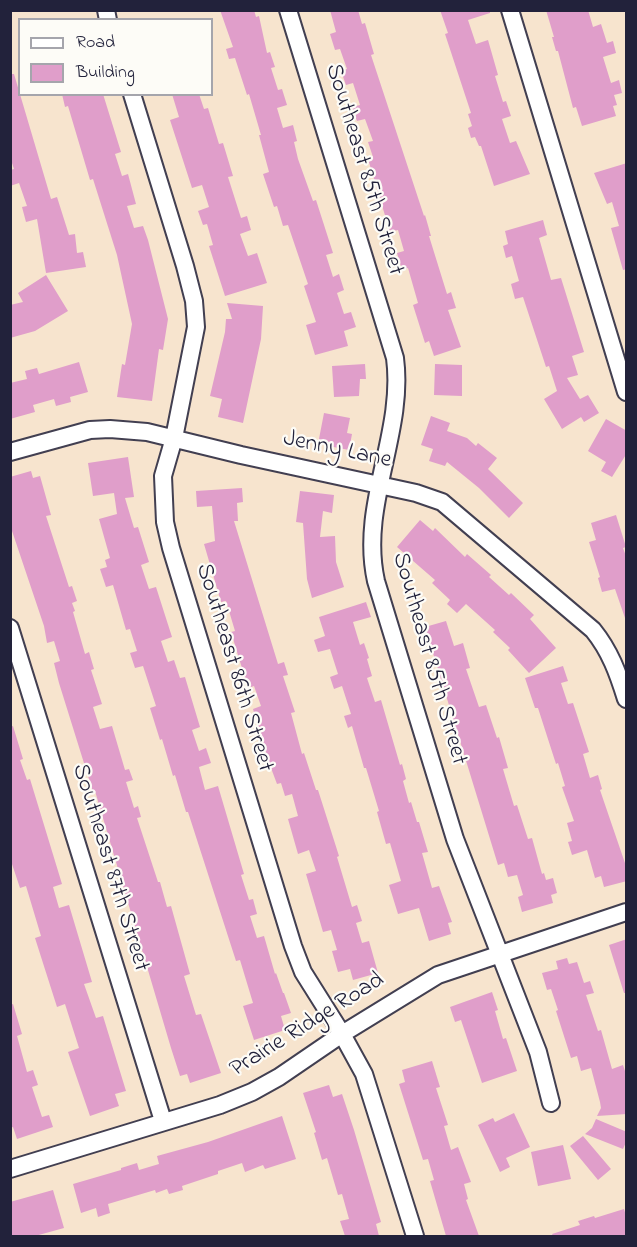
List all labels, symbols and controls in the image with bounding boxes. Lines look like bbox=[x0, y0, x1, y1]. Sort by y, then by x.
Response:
legend bbox=[18, 18, 213, 96]
text: Road bbox=[76, 30, 115, 56]
text: Building bbox=[76, 60, 135, 86]
street label: Southeast 85th Street bbox=[317, 61, 409, 279]
street label: Jenny Lane bbox=[280, 425, 394, 477]
street label: Southeast 85th Street bbox=[384, 549, 472, 769]
street label: Southeast 86th Street bbox=[188, 560, 278, 776]
street label: Southeast 87th Street bbox=[64, 761, 154, 975]
street label: Prairie Ridge Road bbox=[226, 967, 390, 1085]

